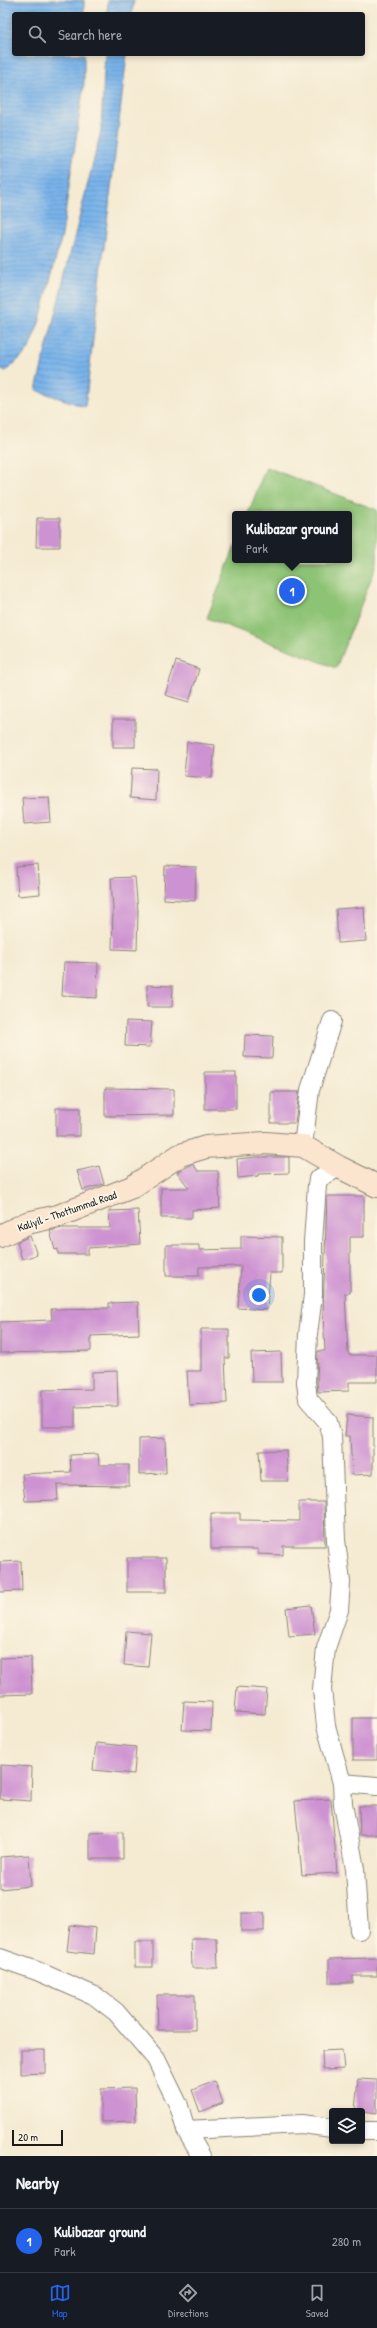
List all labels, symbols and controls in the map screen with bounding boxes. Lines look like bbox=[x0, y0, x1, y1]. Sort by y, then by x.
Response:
search box bbox=[12, 12, 365, 56]
icon: search bbox=[26, 23, 48, 45]
text: Search here bbox=[58, 24, 122, 45]
popup bbox=[232, 511, 352, 563]
text: Kulibazar ground bbox=[246, 518, 338, 539]
text: Park bbox=[246, 539, 268, 557]
pin: 1 bbox=[279, 576, 305, 606]
street label: Kaliyil - Thottummal Road bbox=[16, 1187, 119, 1235]
your location bbox=[249, 1285, 269, 1305]
map controls bbox=[329, 2108, 365, 2144]
button: layers bbox=[329, 2108, 365, 2144]
scale bar bbox=[12, 2128, 63, 2147]
text: 20 m bbox=[18, 2130, 38, 2144]
text: Nearby bbox=[16, 2171, 59, 2194]
text: Kulibazar ground bbox=[54, 2221, 146, 2242]
text: 1 bbox=[27, 2232, 31, 2250]
text: 280 m bbox=[332, 2232, 361, 2250]
text: Park bbox=[54, 2242, 76, 2260]
tab: Map bbox=[49, 2282, 71, 2320]
tab: Directions bbox=[168, 2282, 209, 2320]
tab: Saved bbox=[306, 2282, 328, 2320]

